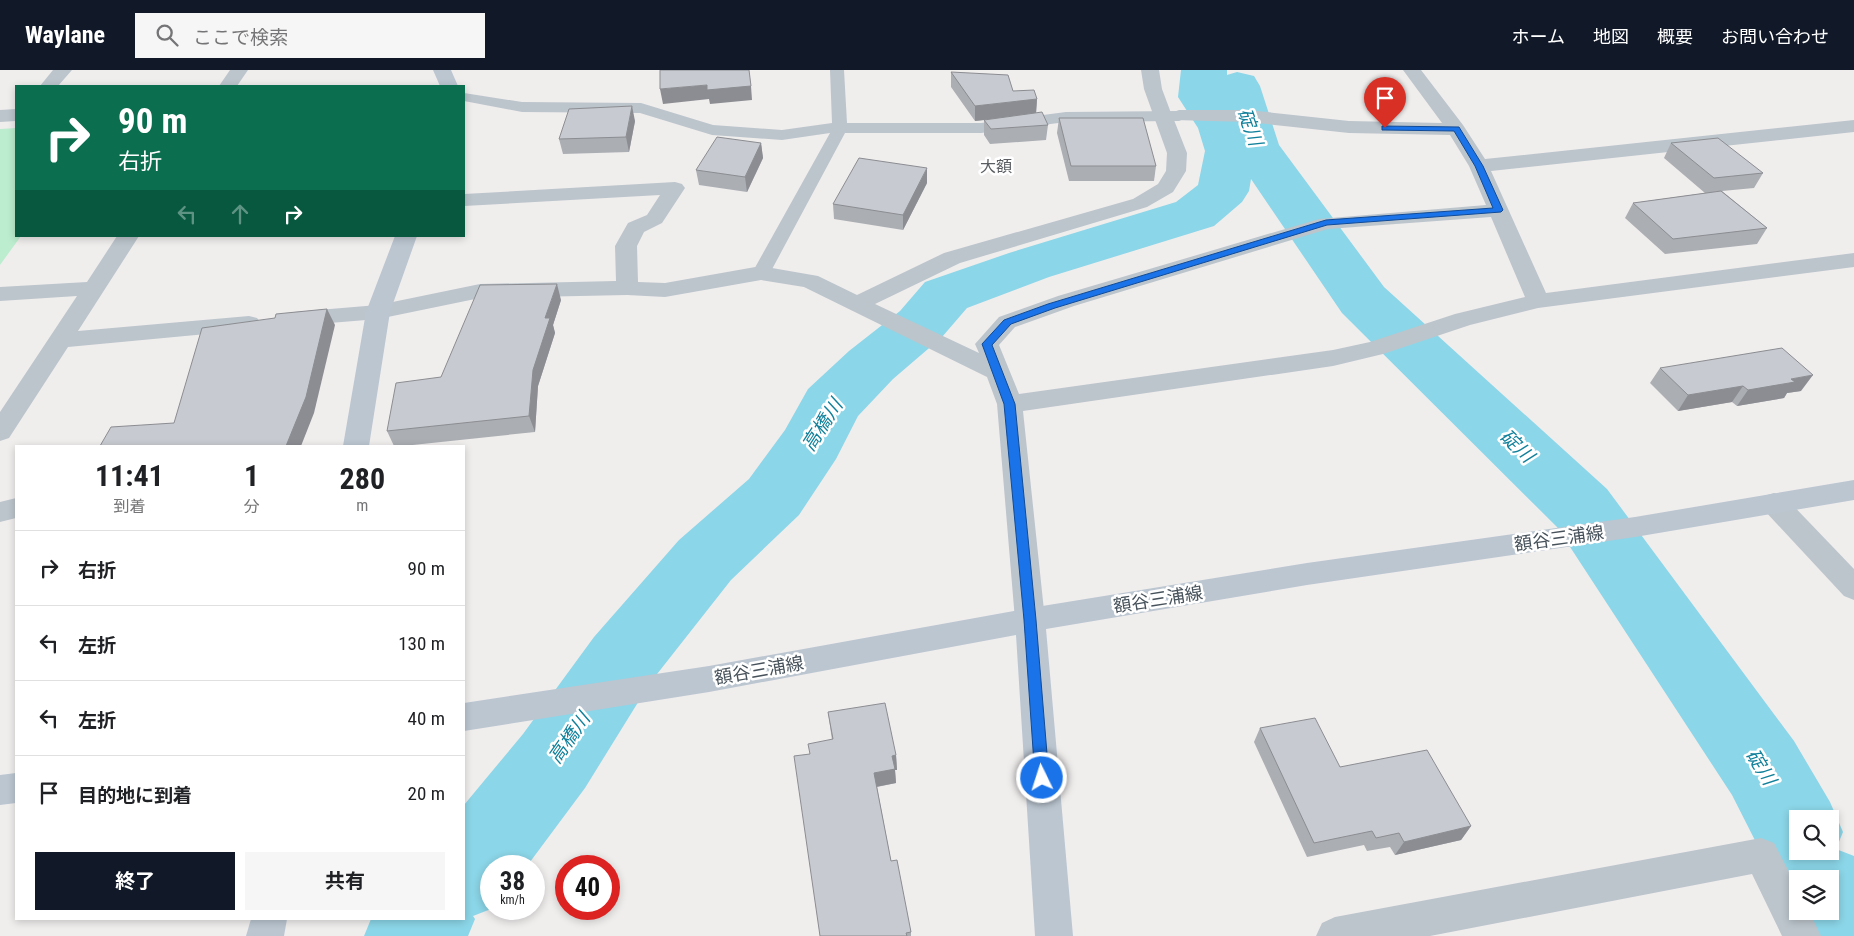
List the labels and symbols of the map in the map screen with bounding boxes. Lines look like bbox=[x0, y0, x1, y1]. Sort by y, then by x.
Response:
pin bbox=[1364, 77, 1406, 128]
water label: 碇川 bbox=[1233, 105, 1268, 151]
district label: 大額 bbox=[980, 157, 1012, 176]
water label: 高橋川 bbox=[797, 393, 848, 455]
water label: 碇川 bbox=[1495, 425, 1540, 469]
street label: 額谷三浦線 bbox=[1513, 521, 1605, 555]
street label: 額谷三浦線 bbox=[1112, 582, 1204, 616]
street label: 額谷三浦線 bbox=[713, 652, 805, 688]
water label: 高橋川 bbox=[543, 706, 596, 768]
water label: 碇川 bbox=[1741, 745, 1782, 791]
position arrow bbox=[1015, 751, 1067, 803]
speed limit sign: 40 bbox=[555, 855, 620, 920]

